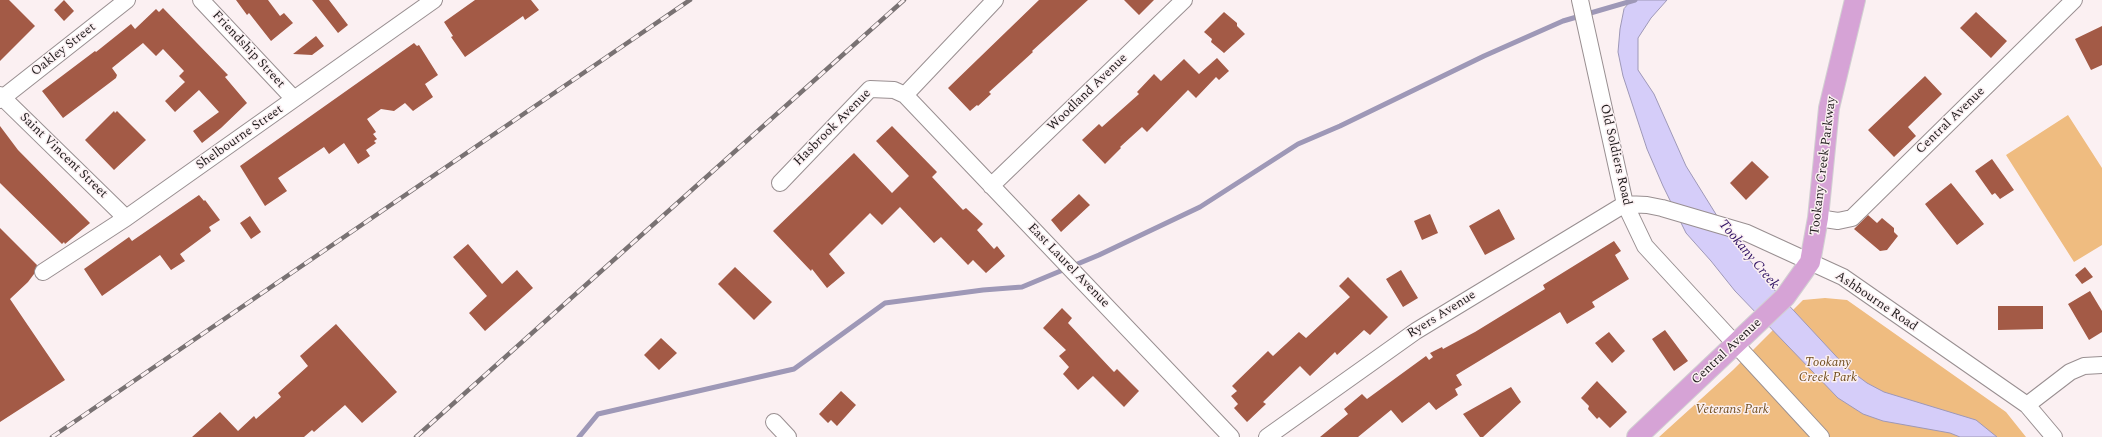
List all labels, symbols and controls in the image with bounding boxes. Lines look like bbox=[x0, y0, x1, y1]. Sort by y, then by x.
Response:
street label: Friendship Street bbox=[208, 8, 288, 92]
street label: Oakley Street bbox=[29, 20, 99, 80]
street label: Woodland Avenue bbox=[1045, 51, 1131, 135]
street label: Central Avenue bbox=[1913, 84, 1989, 158]
street label: Hasbrook Avenue bbox=[791, 86, 875, 170]
street label: Tookany Creek Parkway bbox=[1808, 96, 1840, 236]
street label: Shelbourne Street bbox=[193, 102, 287, 174]
street label: Old Soldiers Road bbox=[1596, 103, 1634, 207]
street label: Saint Vincent Street bbox=[16, 110, 110, 202]
water label: Tookany Creek bbox=[1714, 217, 1782, 293]
street label: East Laurel Avenue bbox=[1024, 220, 1112, 312]
street label: Ashbourne Road bbox=[1832, 269, 1920, 335]
street label: Ryers Avenue bbox=[1405, 288, 1479, 342]
street label: Central Avenue bbox=[1689, 316, 1765, 388]
park label: Tookany Creek Park bbox=[1799, 355, 1857, 386]
park label: Veterans Park bbox=[1695, 402, 1769, 418]

